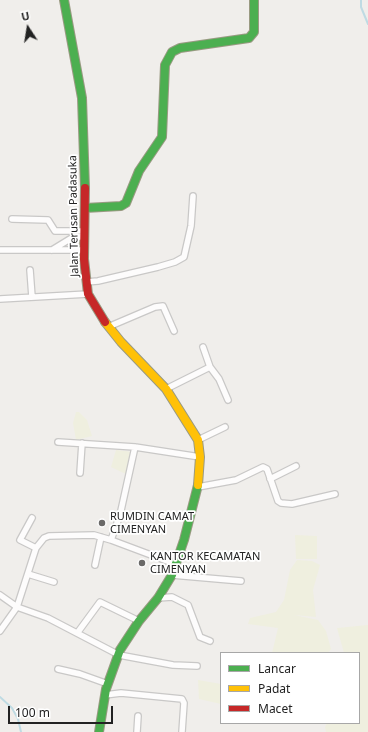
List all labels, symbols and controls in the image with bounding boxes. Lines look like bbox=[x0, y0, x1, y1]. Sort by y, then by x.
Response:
north arrow bbox=[8, 8, 48, 48]
text: U bbox=[20, 8, 31, 24]
street label: Jalan Terusan Padasuka bbox=[66, 155, 82, 277]
place label: RUMDIN CAMAT CIMENYAN bbox=[110, 510, 194, 536]
marker: RUMDIN CAMAT CIMENYAN bbox=[97, 518, 107, 528]
place label: KANTOR KECAMATAN CIMENYAN bbox=[150, 550, 260, 576]
marker: KANTOR KECAMATAN CIMENYAN bbox=[137, 558, 147, 568]
legend bbox=[220, 652, 360, 724]
text: Lancar bbox=[258, 660, 296, 677]
text: Padat bbox=[258, 680, 290, 697]
scale bar bbox=[10, 698, 115, 724]
text: Macet bbox=[258, 700, 292, 717]
text: 100 m bbox=[15, 704, 50, 721]

